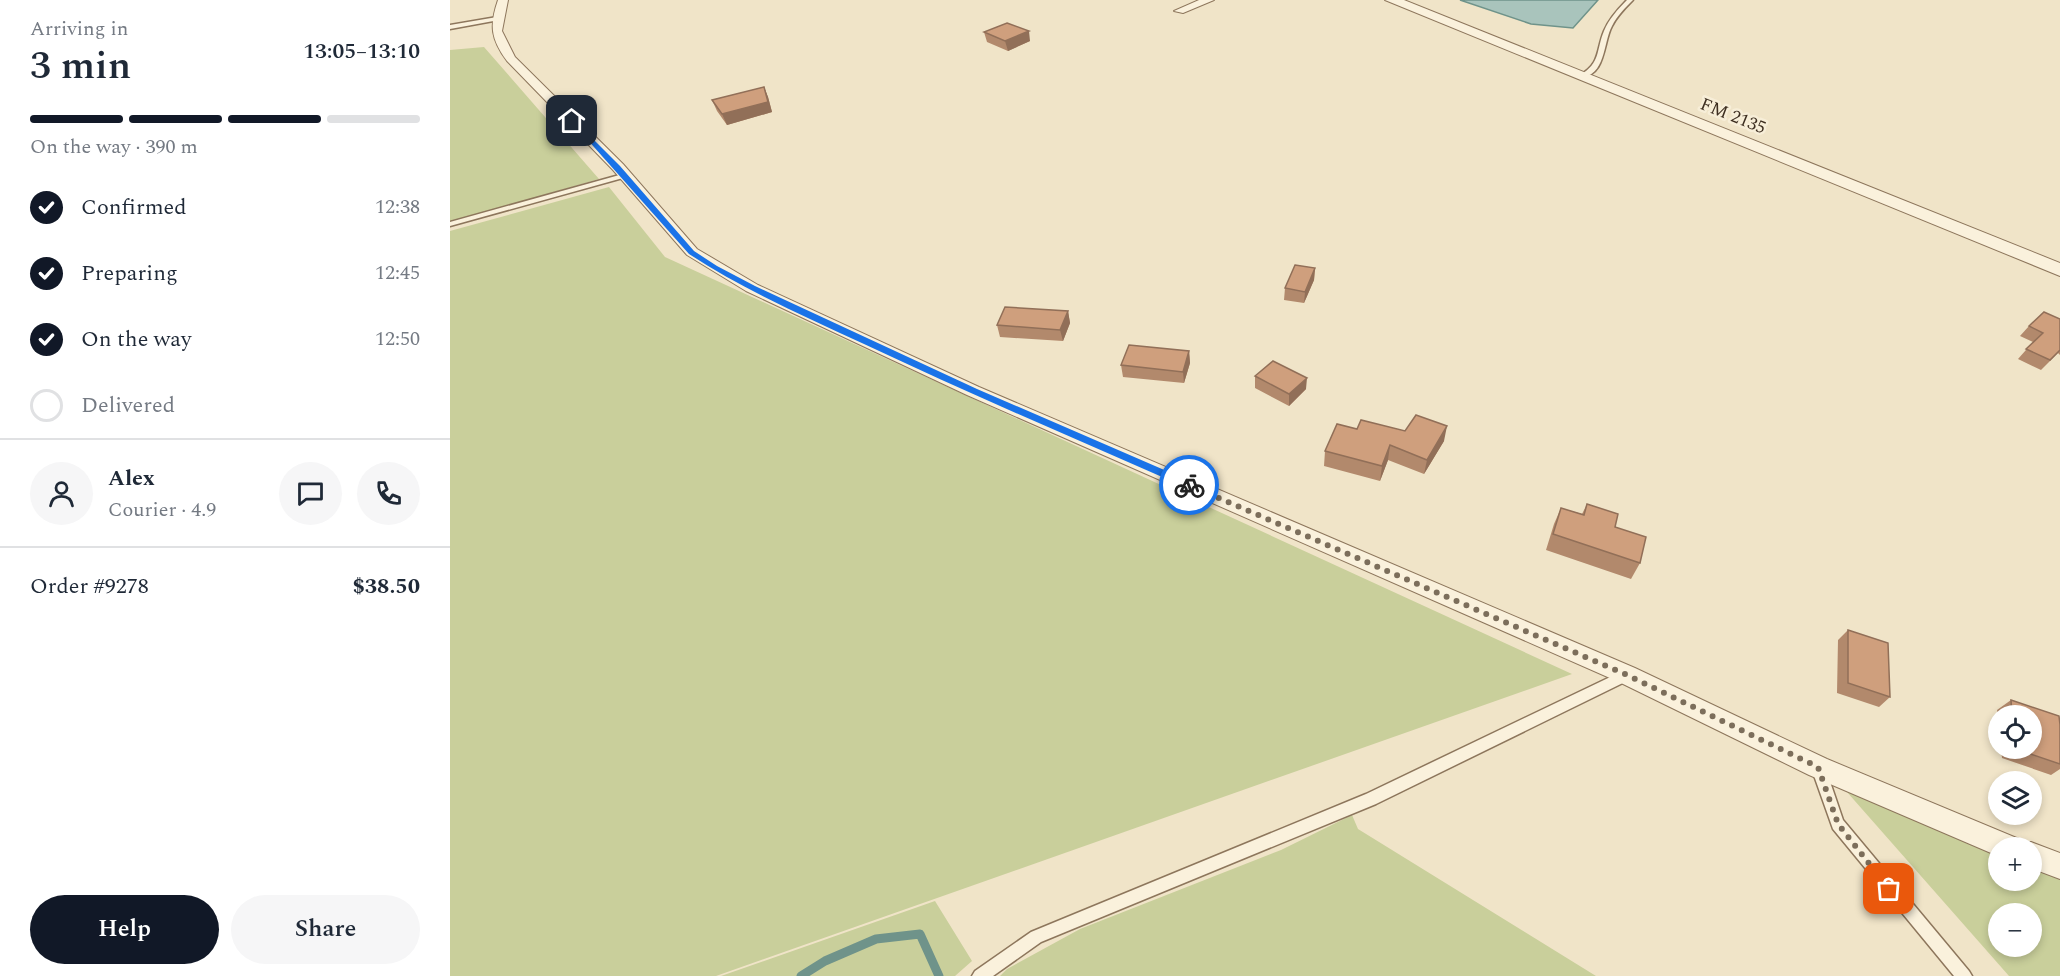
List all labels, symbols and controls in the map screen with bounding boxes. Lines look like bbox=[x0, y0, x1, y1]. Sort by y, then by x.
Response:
text: Arriving in bbox=[30, 14, 128, 44]
text: 13:05–13:10 bbox=[303, 35, 420, 68]
text: 3 min bbox=[30, 37, 131, 96]
street label: FM 2135 bbox=[1696, 91, 1770, 141]
pin bbox=[546, 95, 597, 146]
icon: home bbox=[555, 104, 588, 137]
text: On the way · 390 m bbox=[30, 132, 198, 162]
icon: check bbox=[30, 191, 63, 224]
text: Confirmed bbox=[81, 191, 187, 224]
text: 12:38 bbox=[375, 192, 420, 222]
icon: check bbox=[30, 257, 63, 290]
text: Preparing bbox=[81, 257, 178, 290]
text: 12:45 bbox=[375, 258, 420, 288]
icon: check bbox=[30, 323, 63, 356]
text: On the way bbox=[81, 323, 192, 356]
text: 12:50 bbox=[375, 324, 420, 354]
text: Delivered bbox=[81, 389, 175, 422]
courier bbox=[1159, 455, 1219, 515]
button: person bbox=[30, 462, 93, 525]
text: Alex bbox=[108, 462, 155, 495]
button: chat bbox=[279, 462, 342, 525]
button: phone bbox=[357, 462, 420, 525]
icon: bike bbox=[1173, 469, 1206, 502]
text: Courier · 4.9 bbox=[108, 495, 216, 525]
text: Order #9278 bbox=[30, 570, 149, 603]
text: $38.50 bbox=[352, 570, 420, 603]
map controls bbox=[1988, 705, 2042, 957]
button: locate bbox=[1988, 705, 2042, 759]
button: layers bbox=[1988, 771, 2042, 825]
button: + bbox=[1988, 837, 2042, 891]
pin bbox=[1863, 863, 1914, 914]
icon: bag bbox=[1872, 872, 1905, 905]
button: Help bbox=[30, 895, 219, 964]
button: Share bbox=[231, 895, 420, 964]
button: − bbox=[1988, 903, 2042, 957]

